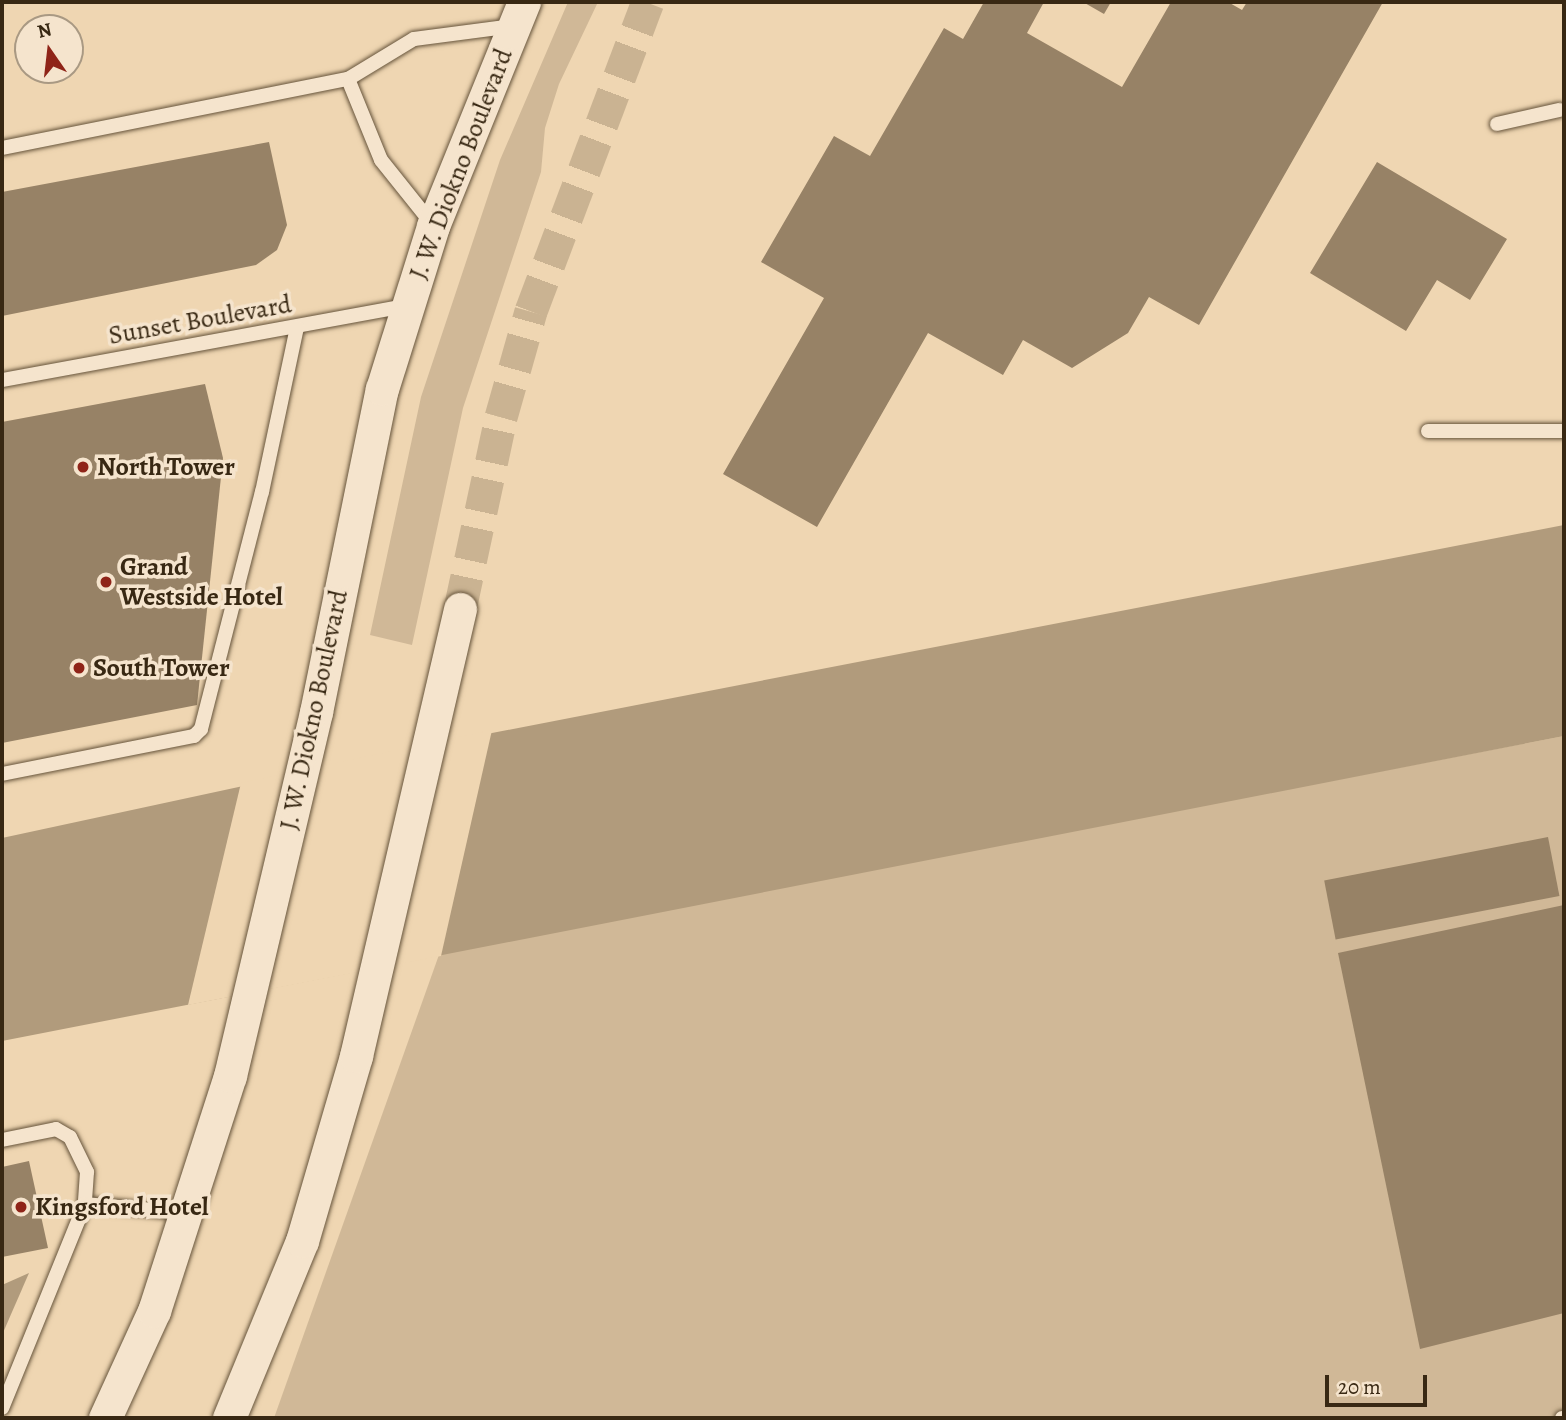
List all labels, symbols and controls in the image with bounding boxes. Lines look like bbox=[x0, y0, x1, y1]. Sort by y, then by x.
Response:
north arrow bbox=[14, 14, 84, 84]
text: N bbox=[35, 16, 54, 45]
street label: J. W. Diokno Boulevard bbox=[402, 44, 520, 284]
street label: Sunset Boulevard bbox=[106, 289, 294, 351]
place label: North Tower bbox=[97, 451, 235, 483]
marker: North Tower bbox=[75, 459, 91, 475]
place label: Grand Westside Hotel bbox=[120, 551, 283, 612]
marker: Grand Westside Hotel bbox=[98, 574, 114, 590]
street label: J. W. Diokno Boulevard bbox=[273, 587, 355, 833]
place label: South Tower bbox=[93, 652, 230, 684]
marker: South Tower bbox=[71, 660, 87, 676]
place label: Kingsford Hotel bbox=[35, 1191, 209, 1223]
marker: Kingsford Hotel bbox=[13, 1199, 29, 1215]
scale bar bbox=[1328, 1360, 1430, 1404]
text: 20 m bbox=[1338, 1373, 1381, 1401]

